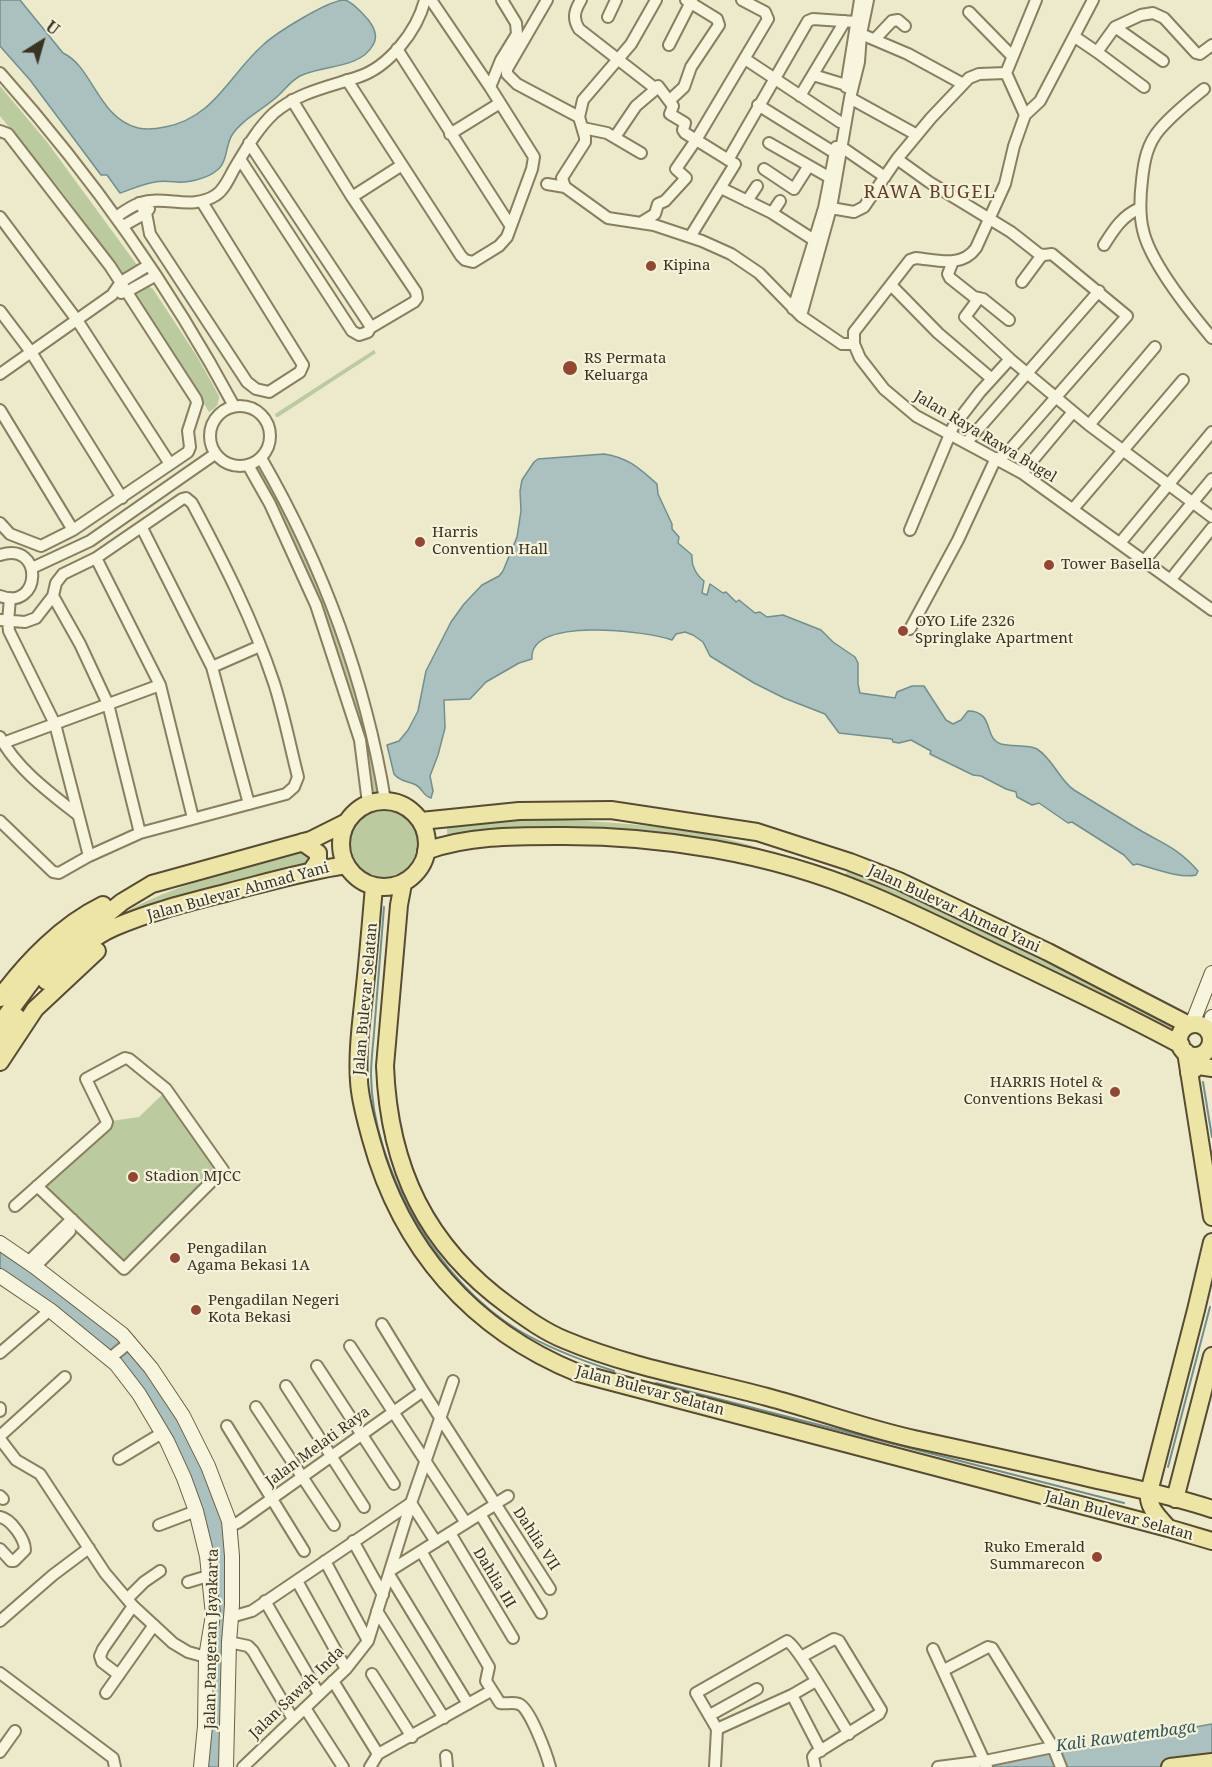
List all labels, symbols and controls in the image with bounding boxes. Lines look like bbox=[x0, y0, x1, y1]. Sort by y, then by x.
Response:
north arrow bbox=[12, 12, 72, 72]
text: U bbox=[41, 15, 64, 40]
district label: RAWA BUGEL bbox=[863, 182, 997, 204]
place label: Kipina bbox=[663, 257, 710, 275]
marker: Kipina bbox=[644, 259, 658, 273]
place label: RS Permata Keluarga bbox=[584, 350, 666, 385]
marker: RS Permata Keluarga bbox=[561, 359, 579, 377]
street label: Jalan Raya Rawa Bugel bbox=[911, 387, 1059, 487]
place label: Harris Convention Hall bbox=[432, 524, 548, 559]
marker: Harris Convention Hall bbox=[413, 535, 427, 549]
place label: Tower Basella bbox=[1061, 556, 1161, 574]
marker: Tower Basella bbox=[1042, 558, 1056, 572]
place label: OYO Life 2326 Springlake Apartment bbox=[915, 613, 1073, 648]
marker: OYO Life 2326 Springlake Apartment bbox=[896, 624, 910, 638]
street label: Jalan Bulevar Ahmad Yani bbox=[145, 859, 331, 925]
street label: Jalan Bulevar Ahmad Yani bbox=[865, 861, 1043, 957]
street label: Jalan Bulevar Selatan bbox=[350, 922, 382, 1076]
place label: HARRIS Hotel & Conventions Bekasi bbox=[963, 1074, 1103, 1109]
marker: HARRIS Hotel & Conventions Bekasi bbox=[1108, 1085, 1122, 1099]
place label: Stadion MJCC bbox=[145, 1168, 241, 1186]
marker: Stadion MJCC bbox=[126, 1170, 140, 1184]
place label: Pengadilan Agama Bekasi 1A bbox=[187, 1240, 310, 1275]
marker: Pengadilan Agama Bekasi 1A bbox=[168, 1251, 182, 1265]
place label: Pengadilan Negeri Kota Bekasi bbox=[208, 1292, 339, 1327]
marker: Pengadilan Negeri Kota Bekasi bbox=[189, 1303, 203, 1317]
street label: Jalan Bulevar Selatan bbox=[574, 1362, 726, 1420]
street label: Jalan Melati Raya bbox=[262, 1403, 374, 1491]
street label: Jalan Bulevar Selatan bbox=[1043, 1487, 1195, 1545]
street label: Dahlia VII bbox=[509, 1504, 563, 1574]
place label: Ruko Emerald Summarecon bbox=[984, 1539, 1085, 1574]
street label: Dahlia III bbox=[469, 1545, 519, 1611]
street label: Jalan Pangeran Jayakarta bbox=[201, 1548, 223, 1730]
marker: Ruko Emerald Summarecon bbox=[1090, 1550, 1104, 1564]
street label: Jalan Sawah Inda bbox=[246, 1643, 348, 1743]
water label: Kali Rawatembaga bbox=[1055, 1718, 1197, 1756]

